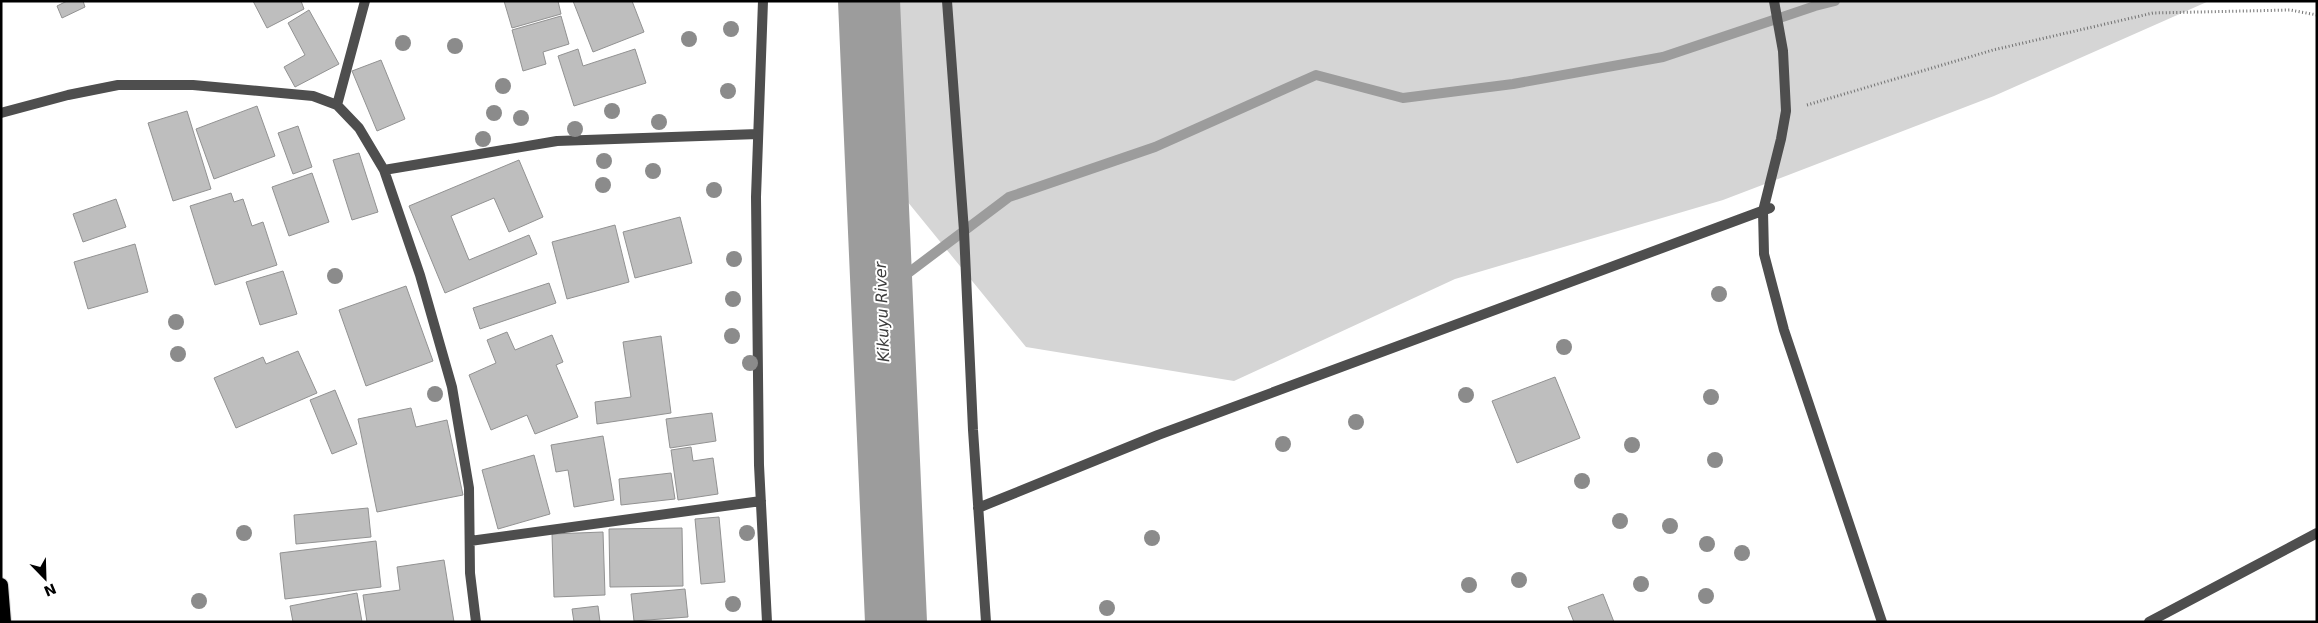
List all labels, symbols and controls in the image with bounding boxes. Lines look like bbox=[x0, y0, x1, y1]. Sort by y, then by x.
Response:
water label: Kikuyu River bbox=[871, 260, 893, 363]
north arrow bbox=[20, 553, 70, 603]
text: N bbox=[42, 580, 59, 600]

